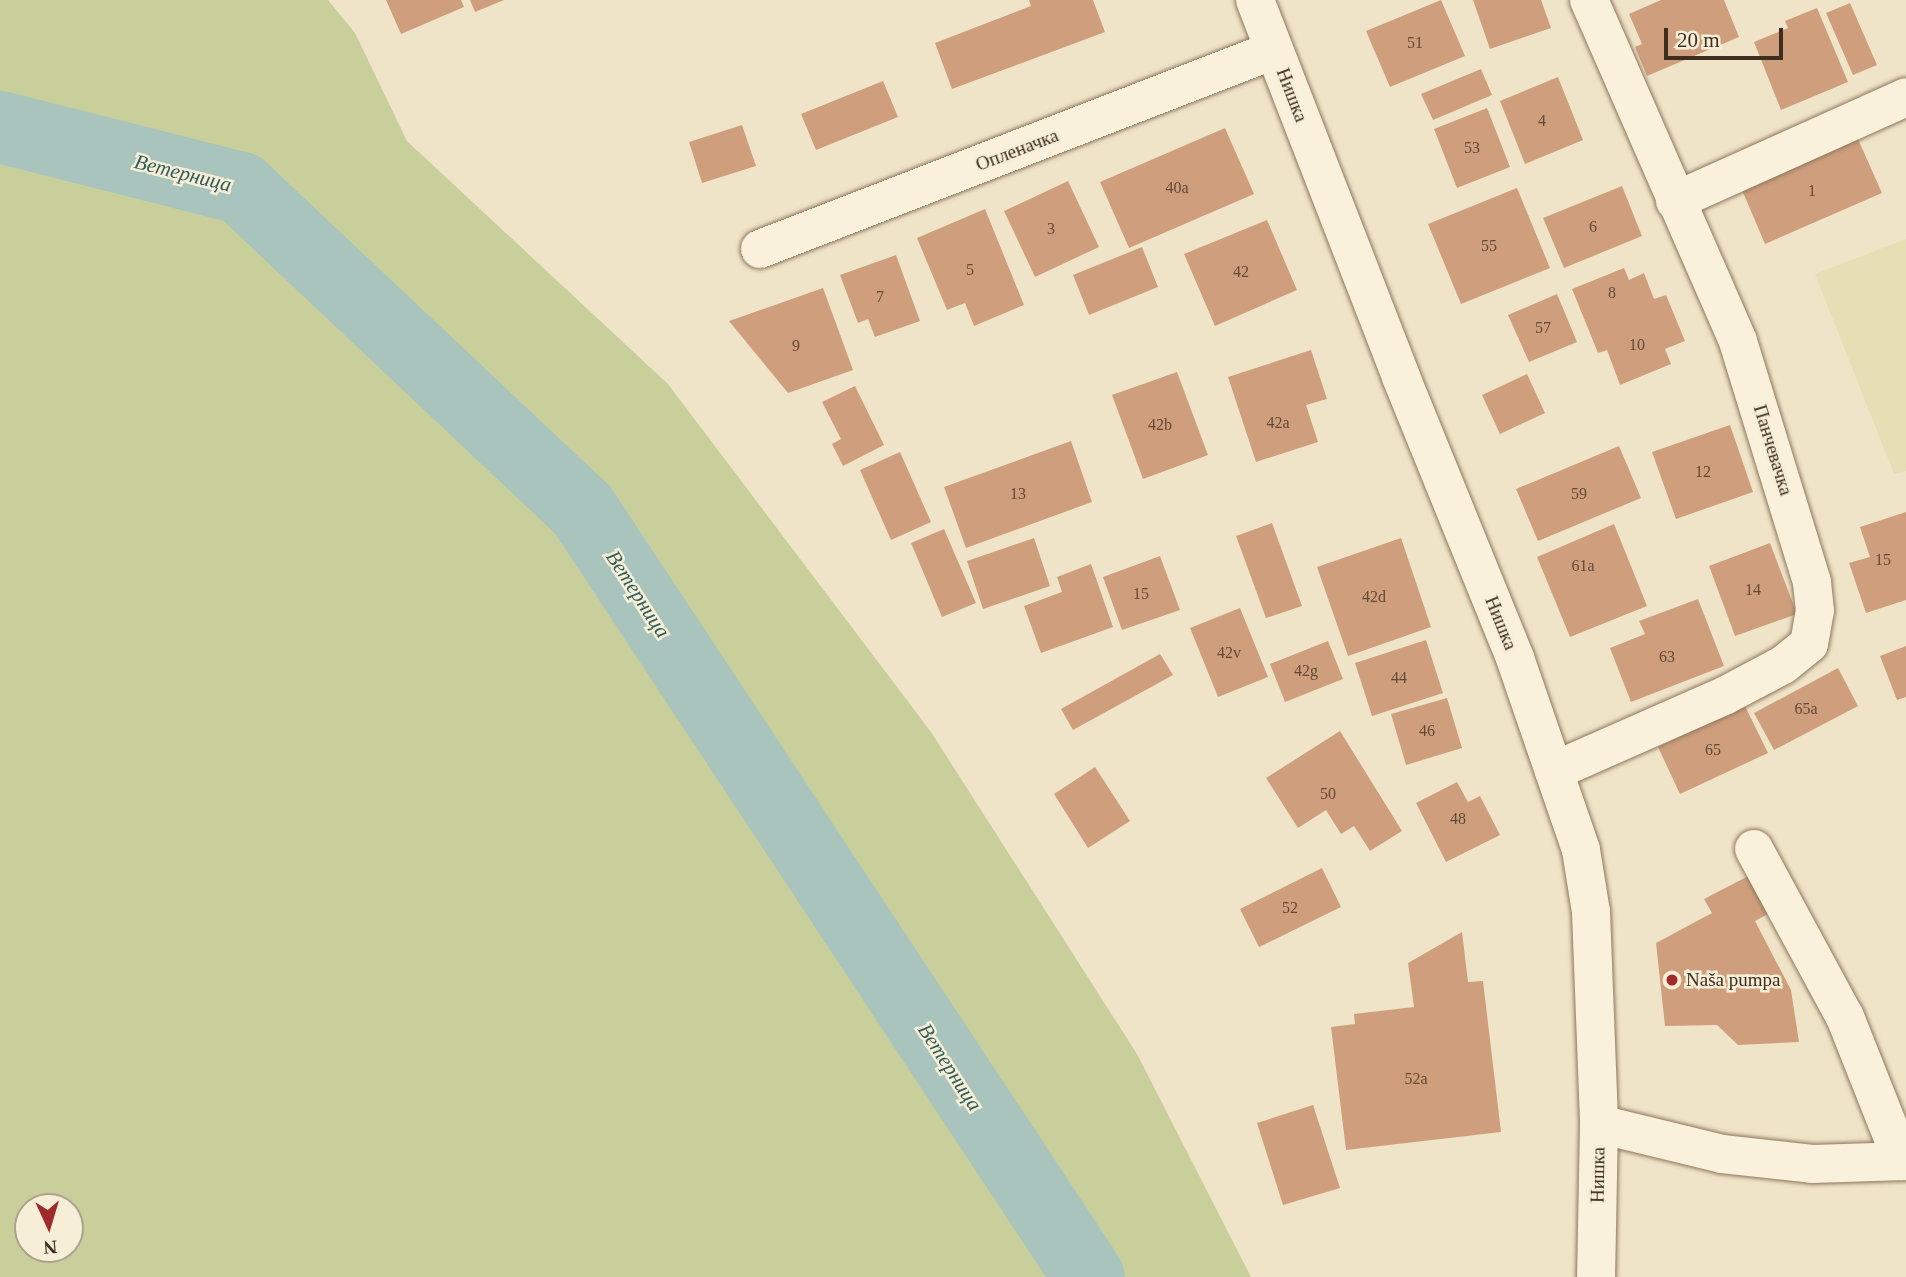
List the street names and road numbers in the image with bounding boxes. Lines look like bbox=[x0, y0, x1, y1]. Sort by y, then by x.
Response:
street label: Нишка bbox=[1271, 65, 1313, 125]
street label: Опленачка bbox=[973, 124, 1061, 176]
street label: Панчевачка bbox=[1748, 402, 1798, 498]
street label: Нишка bbox=[1480, 593, 1522, 653]
street label: Нишка bbox=[1586, 1147, 1610, 1203]

